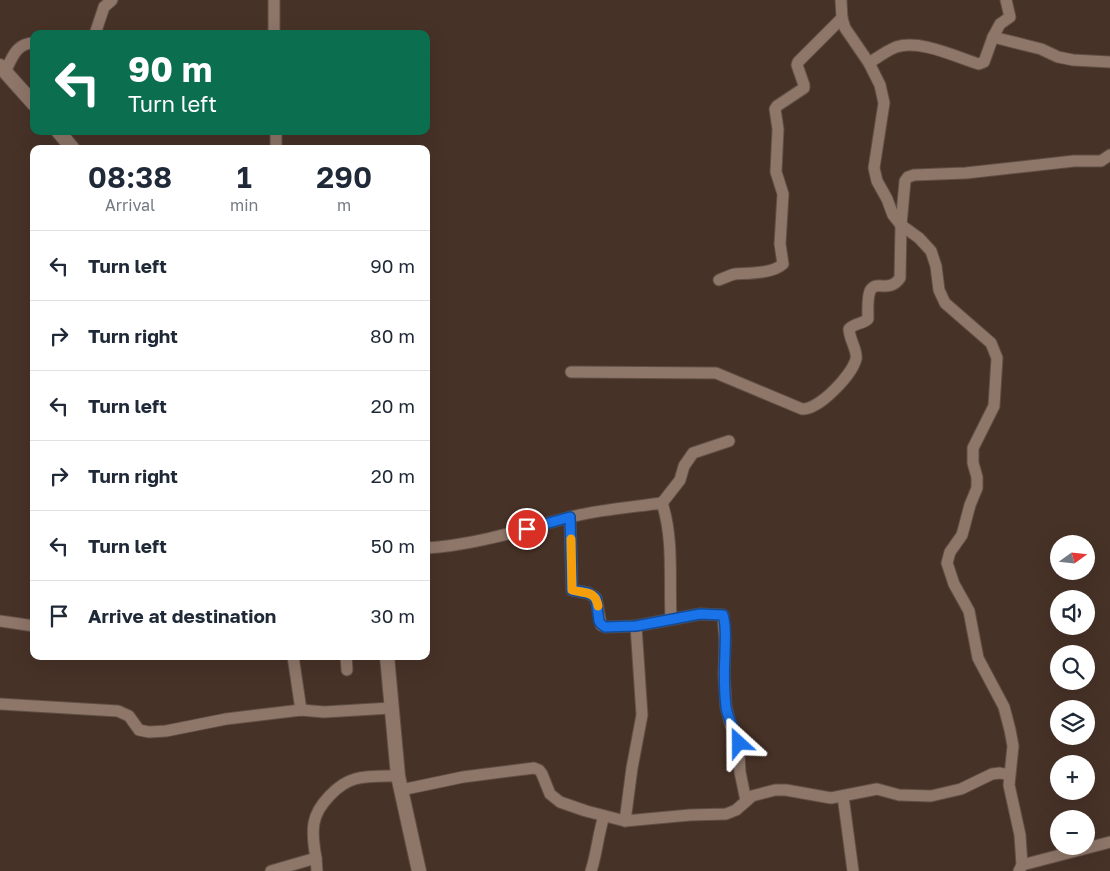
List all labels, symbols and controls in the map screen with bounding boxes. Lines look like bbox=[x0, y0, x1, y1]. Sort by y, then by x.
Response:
text: 90 m bbox=[128, 48, 212, 90]
icon: left bbox=[45, 50, 110, 115]
text: Turn left bbox=[128, 90, 217, 117]
text: 08:38 bbox=[88, 159, 172, 195]
text: 1 bbox=[237, 159, 252, 195]
text: 290 bbox=[316, 159, 372, 195]
text: Arrival bbox=[105, 195, 155, 215]
text: min bbox=[230, 195, 258, 215]
text: m bbox=[337, 195, 351, 215]
icon: left bbox=[45, 252, 73, 280]
text: Turn left bbox=[88, 254, 167, 277]
text: 90 m bbox=[370, 254, 415, 277]
icon: right bbox=[45, 322, 73, 350]
text: Turn right bbox=[88, 324, 178, 347]
text: 80 m bbox=[370, 324, 415, 347]
icon: left bbox=[45, 392, 73, 420]
text: Turn left bbox=[88, 394, 167, 417]
text: 20 m bbox=[371, 394, 415, 417]
icon: right bbox=[45, 462, 73, 490]
text: Turn right bbox=[88, 464, 178, 487]
text: 20 m bbox=[371, 464, 415, 487]
pin bbox=[506, 508, 548, 550]
icon: arrive bbox=[513, 515, 541, 543]
icon: left bbox=[45, 532, 73, 560]
text: Turn left bbox=[88, 534, 167, 557]
text: 50 m bbox=[371, 534, 415, 557]
north arrow bbox=[1050, 535, 1095, 580]
map controls bbox=[1050, 535, 1095, 855]
button: sound bbox=[1050, 590, 1095, 635]
icon: arrive bbox=[45, 602, 73, 630]
text: Arrive at destination bbox=[88, 604, 276, 627]
text: 30 m bbox=[371, 604, 415, 627]
button: search bbox=[1050, 645, 1095, 690]
button: layers bbox=[1050, 700, 1095, 745]
position arrow bbox=[712, 716, 764, 768]
button: + bbox=[1050, 755, 1095, 800]
button: − bbox=[1050, 810, 1095, 855]

